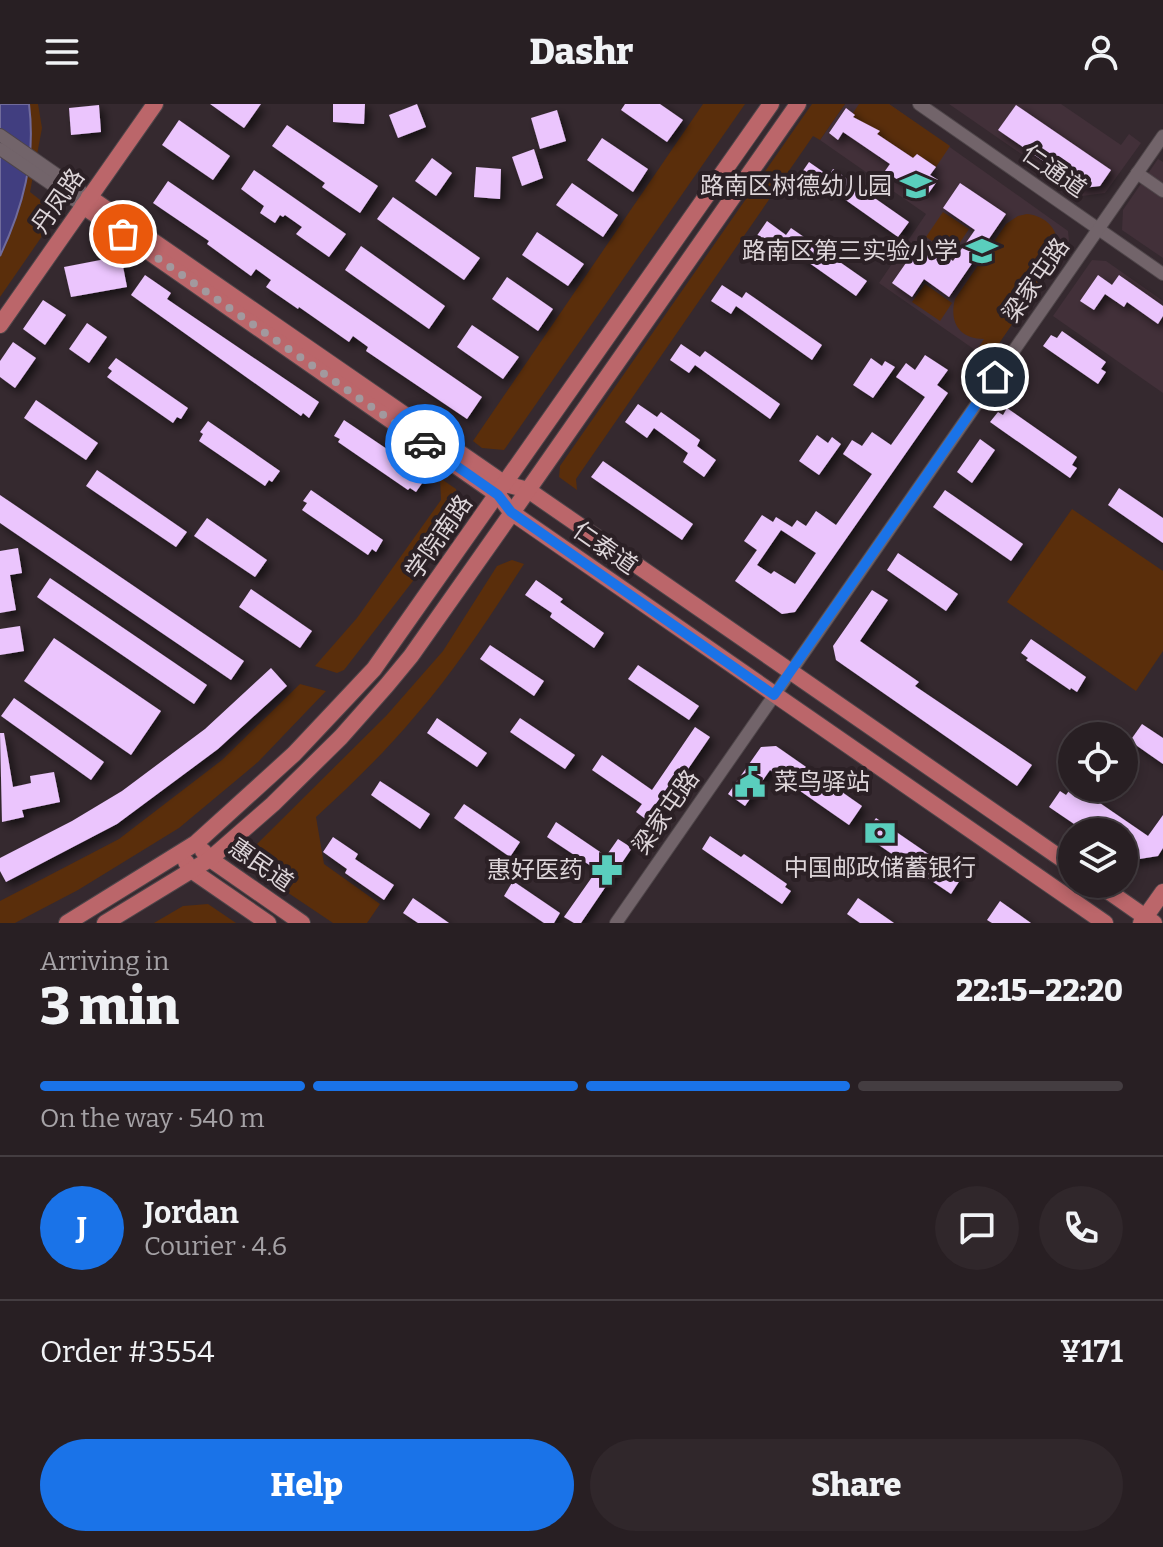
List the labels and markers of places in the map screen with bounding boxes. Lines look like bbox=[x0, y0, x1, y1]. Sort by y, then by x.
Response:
school or university icon: 路南区树德幼儿园 bbox=[899, 169, 933, 203]
place label: 路南区树德幼儿园 bbox=[700, 172, 892, 200]
pin bbox=[89, 200, 157, 268]
school or university icon: 路南区第三实验小学 bbox=[965, 234, 999, 268]
place label: 路南区第三实验小学 bbox=[742, 237, 958, 265]
pin bbox=[961, 343, 1029, 411]
public building icon: 菜鸟驿站 bbox=[733, 765, 767, 799]
place label: 菜鸟驿站 bbox=[774, 768, 870, 796]
bank icon: 中国邮政储蓄银行 bbox=[863, 816, 897, 850]
pharmacy icon: 惠好医药 bbox=[590, 853, 624, 887]
place label: 中国邮政储蓄银行 bbox=[784, 854, 976, 882]
place label: 惠好医药 bbox=[487, 856, 583, 884]

